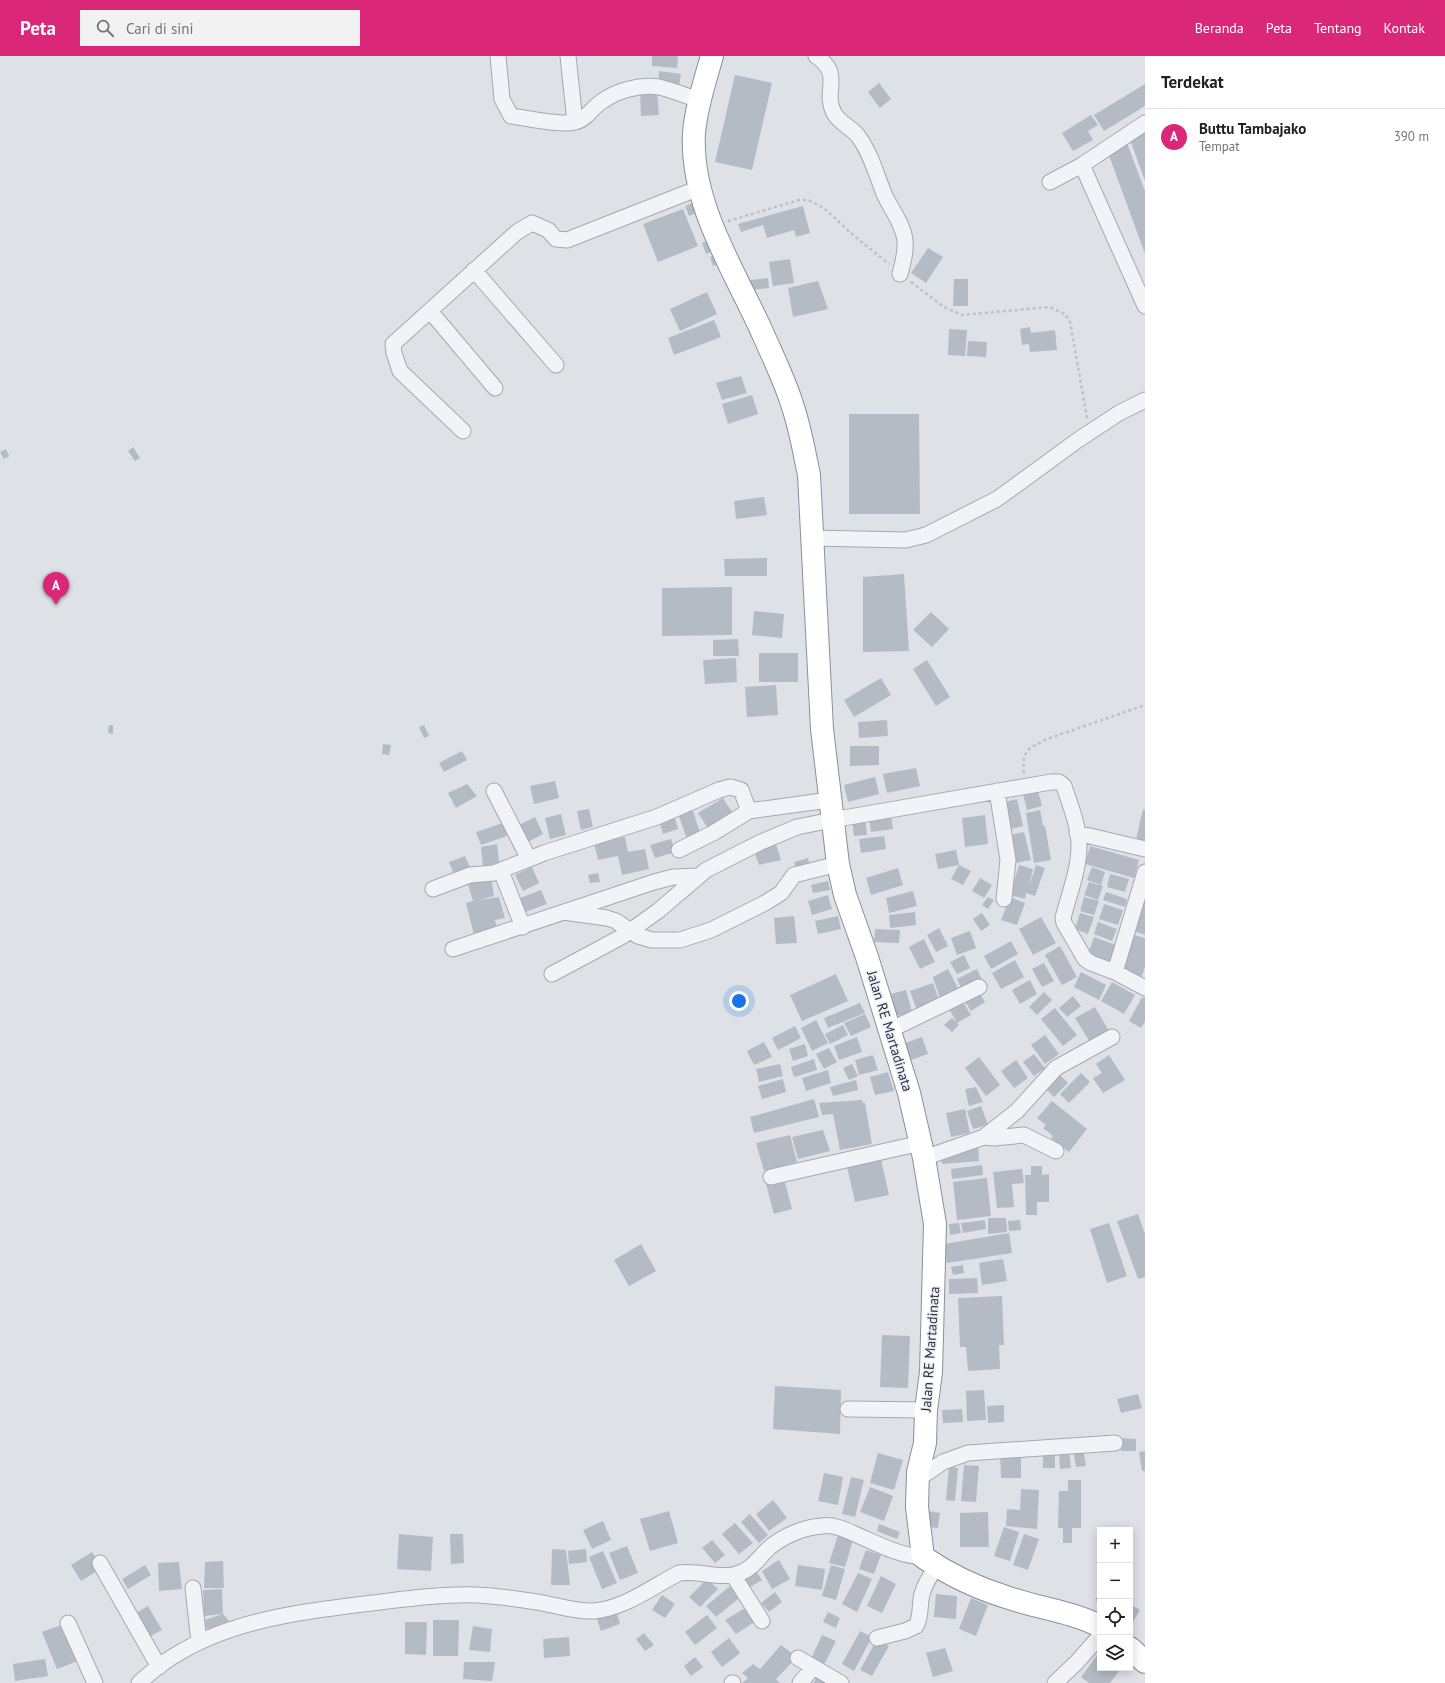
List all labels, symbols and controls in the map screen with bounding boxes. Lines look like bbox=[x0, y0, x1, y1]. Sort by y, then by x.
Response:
search box bbox=[80, 10, 360, 46]
text: Peta bbox=[20, 16, 56, 40]
icon: search bbox=[94, 17, 116, 39]
text: Cari di sini bbox=[126, 19, 193, 38]
text: Beranda bbox=[1195, 19, 1244, 37]
text: Peta bbox=[1266, 19, 1292, 37]
text: Tentang bbox=[1314, 19, 1362, 37]
text: Kontak bbox=[1384, 19, 1425, 37]
text: Terdekat bbox=[1161, 71, 1224, 93]
text: Buttu Tambajako bbox=[1199, 119, 1306, 138]
text: A bbox=[1170, 128, 1178, 145]
text: 390 m bbox=[1394, 128, 1429, 145]
text: Tempat bbox=[1199, 138, 1240, 155]
pin: A bbox=[43, 572, 69, 605]
street label: Jalan RE Martadinata bbox=[863, 967, 917, 1094]
your location bbox=[729, 991, 749, 1011]
street label: Jalan RE Martadinata bbox=[917, 1286, 943, 1413]
map controls bbox=[1097, 1527, 1133, 1671]
button: + bbox=[1097, 1527, 1133, 1563]
button: − bbox=[1097, 1563, 1133, 1599]
button: locate bbox=[1097, 1599, 1133, 1635]
button: layers bbox=[1097, 1635, 1133, 1671]

